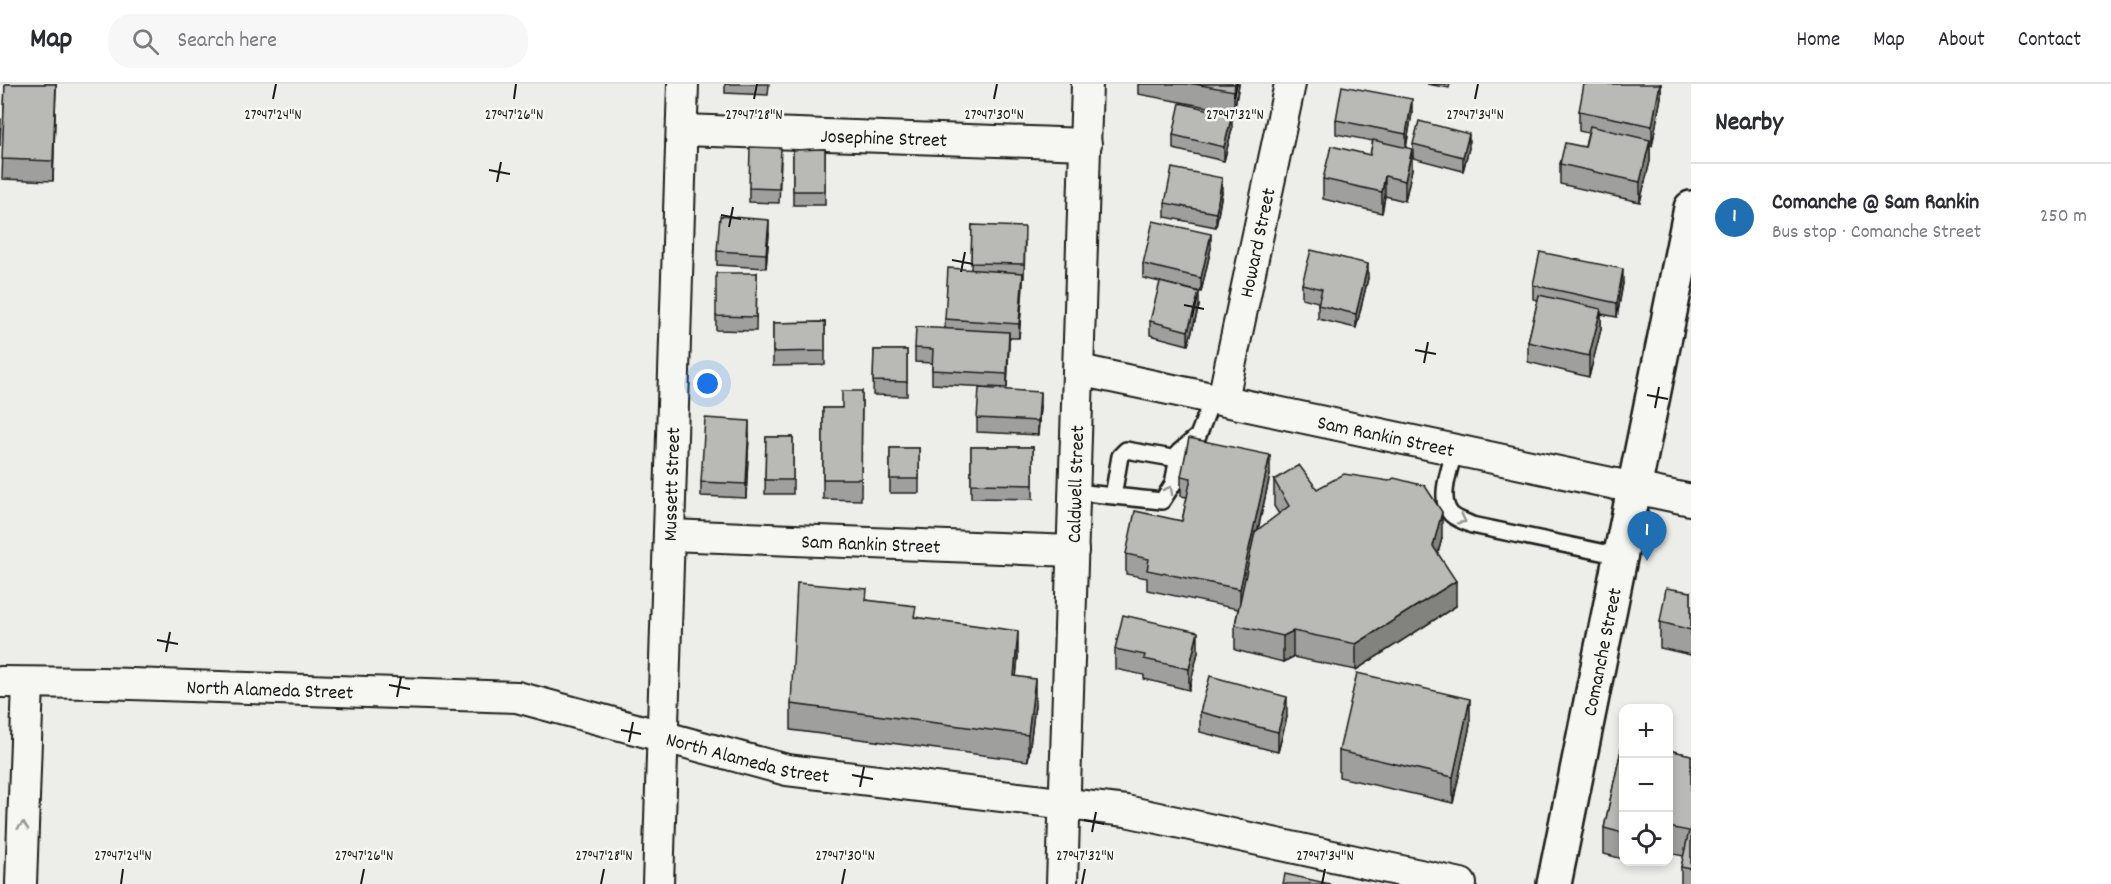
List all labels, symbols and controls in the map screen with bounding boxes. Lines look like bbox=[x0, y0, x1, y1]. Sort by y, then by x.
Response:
search box bbox=[108, 14, 528, 68]
text: Map bbox=[30, 21, 72, 61]
icon: search bbox=[129, 25, 162, 58]
text: Search here bbox=[177, 26, 277, 57]
text: Home bbox=[1796, 26, 1840, 56]
text: Map bbox=[1873, 26, 1905, 56]
text: About bbox=[1938, 26, 1985, 56]
text: Contact bbox=[2018, 26, 2081, 56]
text: 27°47'24"N bbox=[244, 105, 302, 127]
text: 27°47'26"N bbox=[485, 105, 543, 127]
text: 27°47'28"N bbox=[725, 105, 783, 127]
text: 27°47'30"N bbox=[964, 105, 1024, 127]
text: 27°47'32"N bbox=[1206, 105, 1264, 127]
text: 27°47'34"N bbox=[1446, 105, 1504, 127]
text: Nearby bbox=[1715, 105, 1783, 142]
street label: Josephine Street bbox=[820, 124, 948, 156]
street label: Howard Street bbox=[1234, 186, 1285, 301]
text: Comanche @ Sam Rankin bbox=[1772, 188, 1979, 219]
text: 1 bbox=[1732, 203, 1737, 231]
text: 250 m bbox=[2040, 203, 2087, 231]
text: Bus stop · Comanche Street bbox=[1772, 219, 1981, 247]
your location bbox=[693, 369, 722, 398]
street label: Sam Rankin Street bbox=[1314, 410, 1457, 466]
street label: Caldwell Street bbox=[1062, 425, 1093, 544]
street label: Mussett Street bbox=[658, 427, 689, 542]
one-way arrow bbox=[1162, 486, 1173, 496]
pin: 1 bbox=[1628, 512, 1666, 561]
one-way arrow bbox=[1455, 513, 1466, 524]
street label: Sam Rankin Street bbox=[801, 529, 941, 563]
street label: Comanche Street bbox=[1577, 586, 1631, 719]
street label: North Alameda Street bbox=[186, 675, 354, 708]
map controls bbox=[1619, 704, 1673, 866]
button: + bbox=[1619, 704, 1673, 758]
street label: North Alameda Street bbox=[662, 727, 831, 792]
button: − bbox=[1619, 758, 1673, 812]
button: locate bbox=[1619, 812, 1673, 866]
one-way arrow bbox=[17, 821, 29, 830]
text: 27°47'24"N bbox=[94, 846, 152, 868]
text: 27°47'26"N bbox=[335, 846, 393, 868]
text: 27°47'28"N bbox=[575, 846, 633, 868]
text: 27°47'30"N bbox=[815, 846, 875, 868]
text: 27°47'32"N bbox=[1056, 846, 1114, 868]
text: 27°47'34"N bbox=[1296, 846, 1354, 868]

